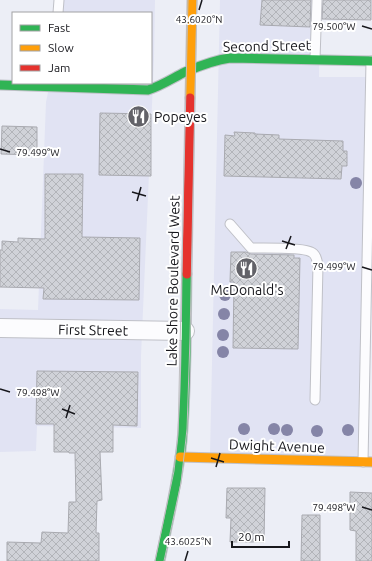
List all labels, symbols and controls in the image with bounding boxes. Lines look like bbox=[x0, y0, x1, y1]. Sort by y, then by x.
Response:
legend bbox=[12, 12, 152, 84]
text: 43.6020°N bbox=[176, 14, 222, 25]
text: Fast bbox=[48, 21, 70, 34]
text: 79.500°W bbox=[312, 21, 356, 32]
street label: Second Street bbox=[223, 37, 312, 55]
text: Slow bbox=[48, 41, 74, 54]
text: Jam bbox=[48, 61, 70, 74]
restaurant icon: Popeyes bbox=[125, 104, 151, 130]
place label: Popeyes bbox=[154, 109, 207, 125]
text: 79.499°W bbox=[16, 147, 60, 158]
street label: Lake Shore Boulevard West bbox=[164, 195, 183, 367]
restaurant icon: McDonald's bbox=[234, 255, 260, 281]
text: 79.499°W bbox=[312, 261, 356, 272]
place label: McDonald's bbox=[210, 282, 284, 298]
street label: First Street bbox=[58, 321, 129, 339]
text: 79.498°W bbox=[16, 387, 60, 398]
street label: Dwight Avenue bbox=[229, 436, 325, 456]
text: 79.498°W bbox=[312, 502, 356, 513]
scale bar bbox=[232, 523, 289, 549]
text: 20 m bbox=[238, 530, 265, 543]
text: 43.6025°N bbox=[165, 536, 211, 547]

